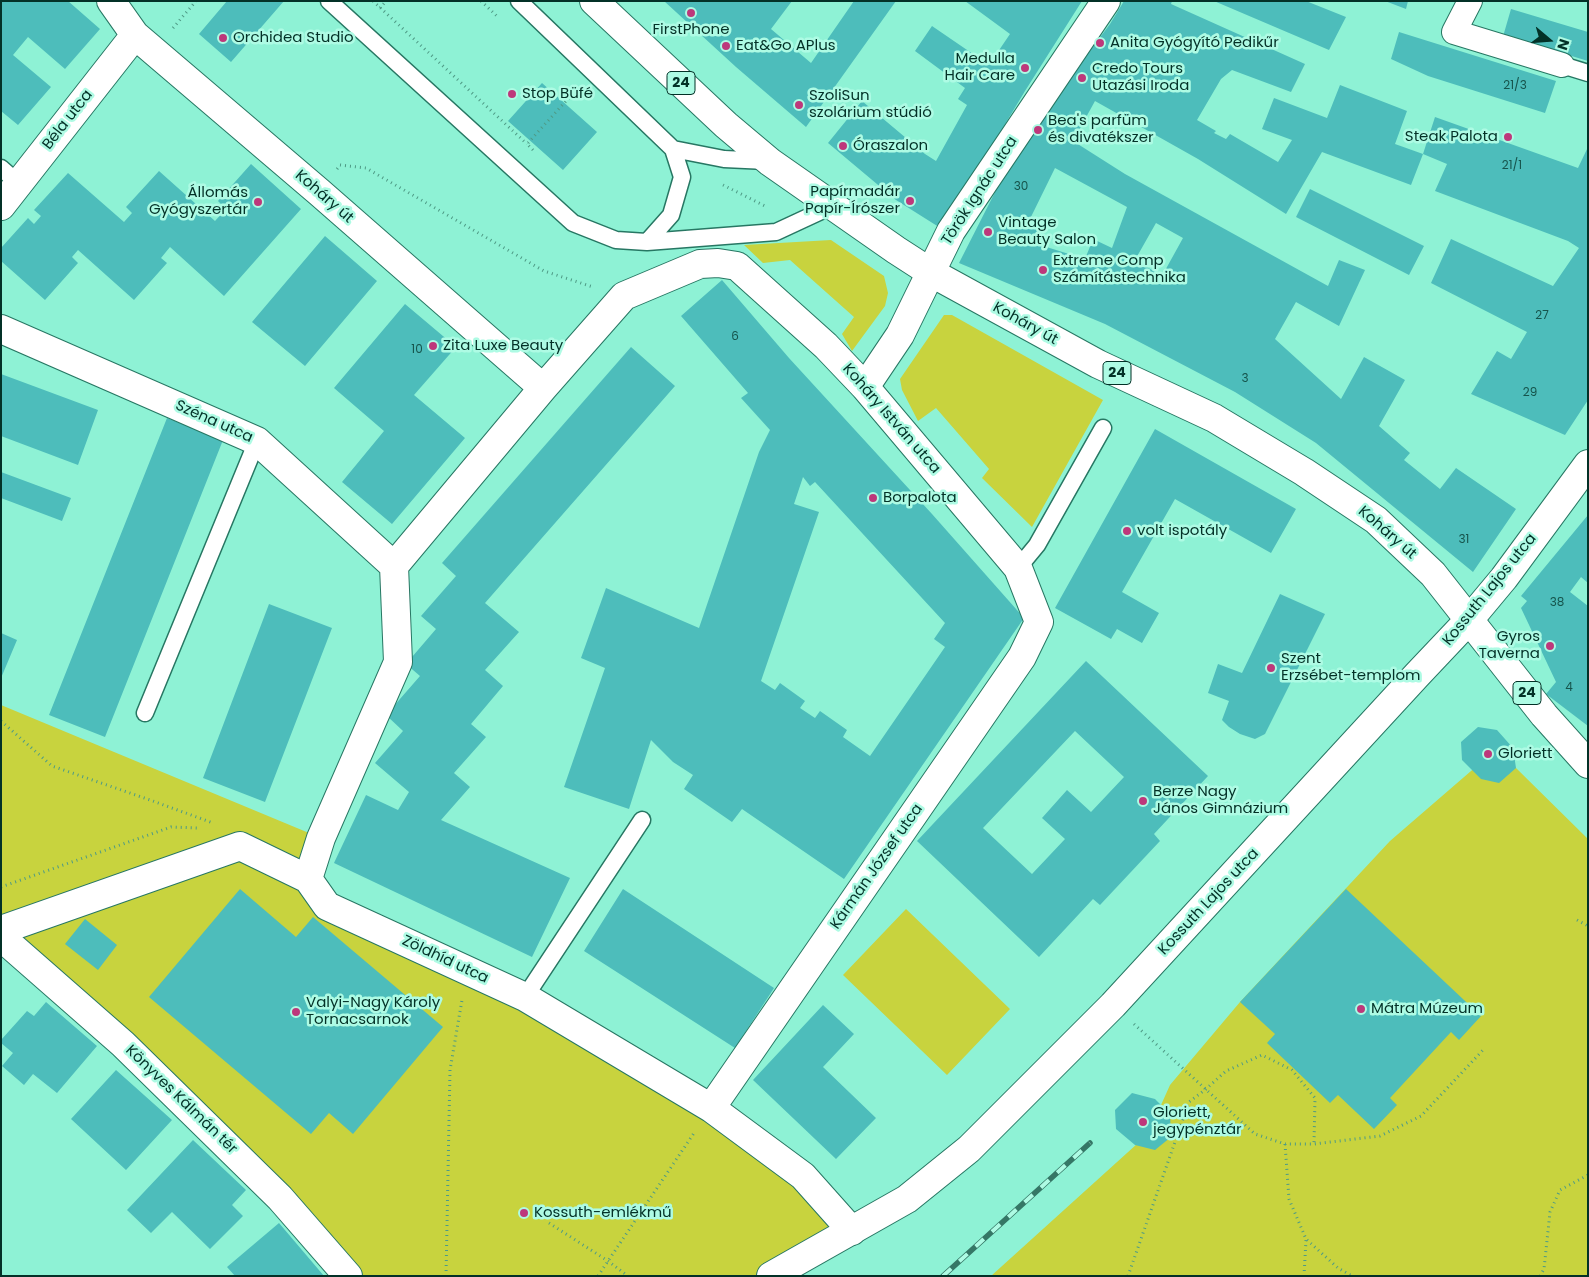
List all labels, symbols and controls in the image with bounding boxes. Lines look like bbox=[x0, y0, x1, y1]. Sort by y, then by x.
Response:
marker: FirstPhone bbox=[685, 7, 697, 19]
north arrow bbox=[1524, 15, 1574, 65]
place label: FirstPhone bbox=[653, 21, 729, 39]
place label: Orchidea Studio bbox=[233, 29, 354, 47]
marker: Orchidea Studio bbox=[217, 32, 229, 44]
place label: Anita Gyógyító Pedikűr bbox=[1110, 34, 1279, 52]
place label: Eat&Go APlus bbox=[736, 37, 836, 55]
marker: Anita Gyógyító Pedikűr bbox=[1094, 37, 1106, 49]
text: N bbox=[1552, 37, 1574, 53]
marker: Eat&Go APlus bbox=[720, 40, 732, 52]
place label: Medulla Hair Care bbox=[945, 50, 1015, 85]
place label: Credo Tours Utazási Iroda bbox=[1092, 60, 1189, 95]
marker: Medulla Hair Care bbox=[1019, 62, 1031, 74]
road number: 24 bbox=[667, 72, 695, 95]
marker: Credo Tours Utazási Iroda bbox=[1076, 72, 1088, 84]
house number: 21/3 bbox=[1503, 79, 1527, 93]
place label: Stop Büfé bbox=[522, 85, 593, 103]
street label: Béla utca bbox=[39, 87, 97, 153]
place label: SzoliSun szolárium stúdió bbox=[809, 87, 932, 122]
marker: Stop Büfé bbox=[506, 88, 518, 100]
marker: SzoliSun szolárium stúdió bbox=[793, 99, 805, 111]
place label: Bea's parfüm és divatékszer bbox=[1048, 112, 1154, 147]
marker: Bea's parfüm és divatékszer bbox=[1032, 124, 1044, 136]
place label: Steak Palota bbox=[1405, 128, 1498, 146]
marker: Steak Palota bbox=[1502, 131, 1514, 143]
street label: Török Ignác utca bbox=[938, 133, 1022, 249]
place label: Óraszalon bbox=[853, 137, 928, 155]
marker: Óraszalon bbox=[837, 140, 849, 152]
house number: 21/1 bbox=[1502, 159, 1522, 173]
street label: Koháry út bbox=[291, 167, 357, 227]
house number: 30 bbox=[1014, 180, 1028, 194]
place label: Papírmadár Papír-Írószer bbox=[805, 183, 900, 218]
place label: Állomás Gyógyszertár bbox=[149, 184, 248, 219]
marker: Papírmadár Papír-Írószer bbox=[904, 195, 916, 207]
marker: Állomás Gyógyszertár bbox=[252, 196, 264, 208]
place label: Vintage Beauty Salon bbox=[998, 214, 1096, 249]
marker: Vintage Beauty Salon bbox=[982, 226, 994, 238]
place label: Extreme Comp Számítástechnika bbox=[1053, 252, 1186, 287]
marker: Extreme Comp Számítástechnika bbox=[1037, 264, 1049, 276]
street label: Koháry út bbox=[989, 299, 1061, 349]
house number: 27 bbox=[1535, 309, 1549, 323]
house number: 6 bbox=[731, 330, 739, 344]
place label: Zita Luxe Beauty bbox=[443, 337, 563, 355]
marker: Zita Luxe Beauty bbox=[427, 340, 439, 352]
house number: 10 bbox=[411, 343, 423, 357]
street label: Koháry István utca bbox=[838, 360, 944, 478]
road number: 24 bbox=[1103, 362, 1131, 384]
house number: 3 bbox=[1241, 372, 1249, 386]
house number: 29 bbox=[1523, 386, 1537, 400]
street label: Széna utca bbox=[172, 397, 256, 447]
place label: Borpalota bbox=[883, 489, 957, 507]
marker: Borpalota bbox=[867, 492, 879, 504]
street label: Koháry út bbox=[1354, 503, 1420, 563]
place label: volt ispotály bbox=[1137, 522, 1227, 540]
marker: volt ispotály bbox=[1121, 525, 1133, 537]
street label: Kossuth Lajos utca bbox=[1439, 530, 1541, 650]
house number: 31 bbox=[1459, 533, 1469, 547]
house number: 38 bbox=[1550, 596, 1564, 610]
place label: Gyros Taverna bbox=[1479, 628, 1540, 663]
marker: Gyros Taverna bbox=[1544, 640, 1556, 652]
place label: Szent Erzsébet-templom bbox=[1281, 650, 1420, 685]
marker: Szent Erzsébet-templom bbox=[1265, 662, 1277, 674]
road number: 24 bbox=[1513, 681, 1541, 704]
house number: 4 bbox=[1565, 681, 1573, 695]
place label: Gloriett bbox=[1498, 745, 1552, 763]
marker: Gloriett bbox=[1482, 748, 1494, 760]
place label: Berze Nagy János Gimnázium bbox=[1153, 783, 1288, 818]
marker: Berze Nagy János Gimnázium bbox=[1137, 795, 1149, 807]
street label: Kármán József utca bbox=[827, 801, 927, 933]
street label: Kossuth Lajos utca bbox=[1155, 845, 1263, 959]
street label: Zöldhíd utca bbox=[399, 932, 491, 988]
place label: Valyi-Nagy Károly Tornacsarnok bbox=[306, 994, 440, 1029]
place label: Mátra Múzeum bbox=[1371, 1000, 1483, 1018]
marker: Mátra Múzeum bbox=[1355, 1003, 1367, 1015]
marker: Valyi-Nagy Károly Tornacsarnok bbox=[290, 1006, 302, 1018]
street label: Könyves Kálmán tér bbox=[121, 1042, 241, 1158]
place label: Gloriett, jegypénztár bbox=[1153, 1104, 1242, 1139]
marker: Gloriett, jegypénztár bbox=[1137, 1116, 1149, 1128]
place label: Kossuth-emlékmű bbox=[534, 1204, 672, 1222]
marker: Kossuth-emlékmű bbox=[518, 1207, 530, 1219]

